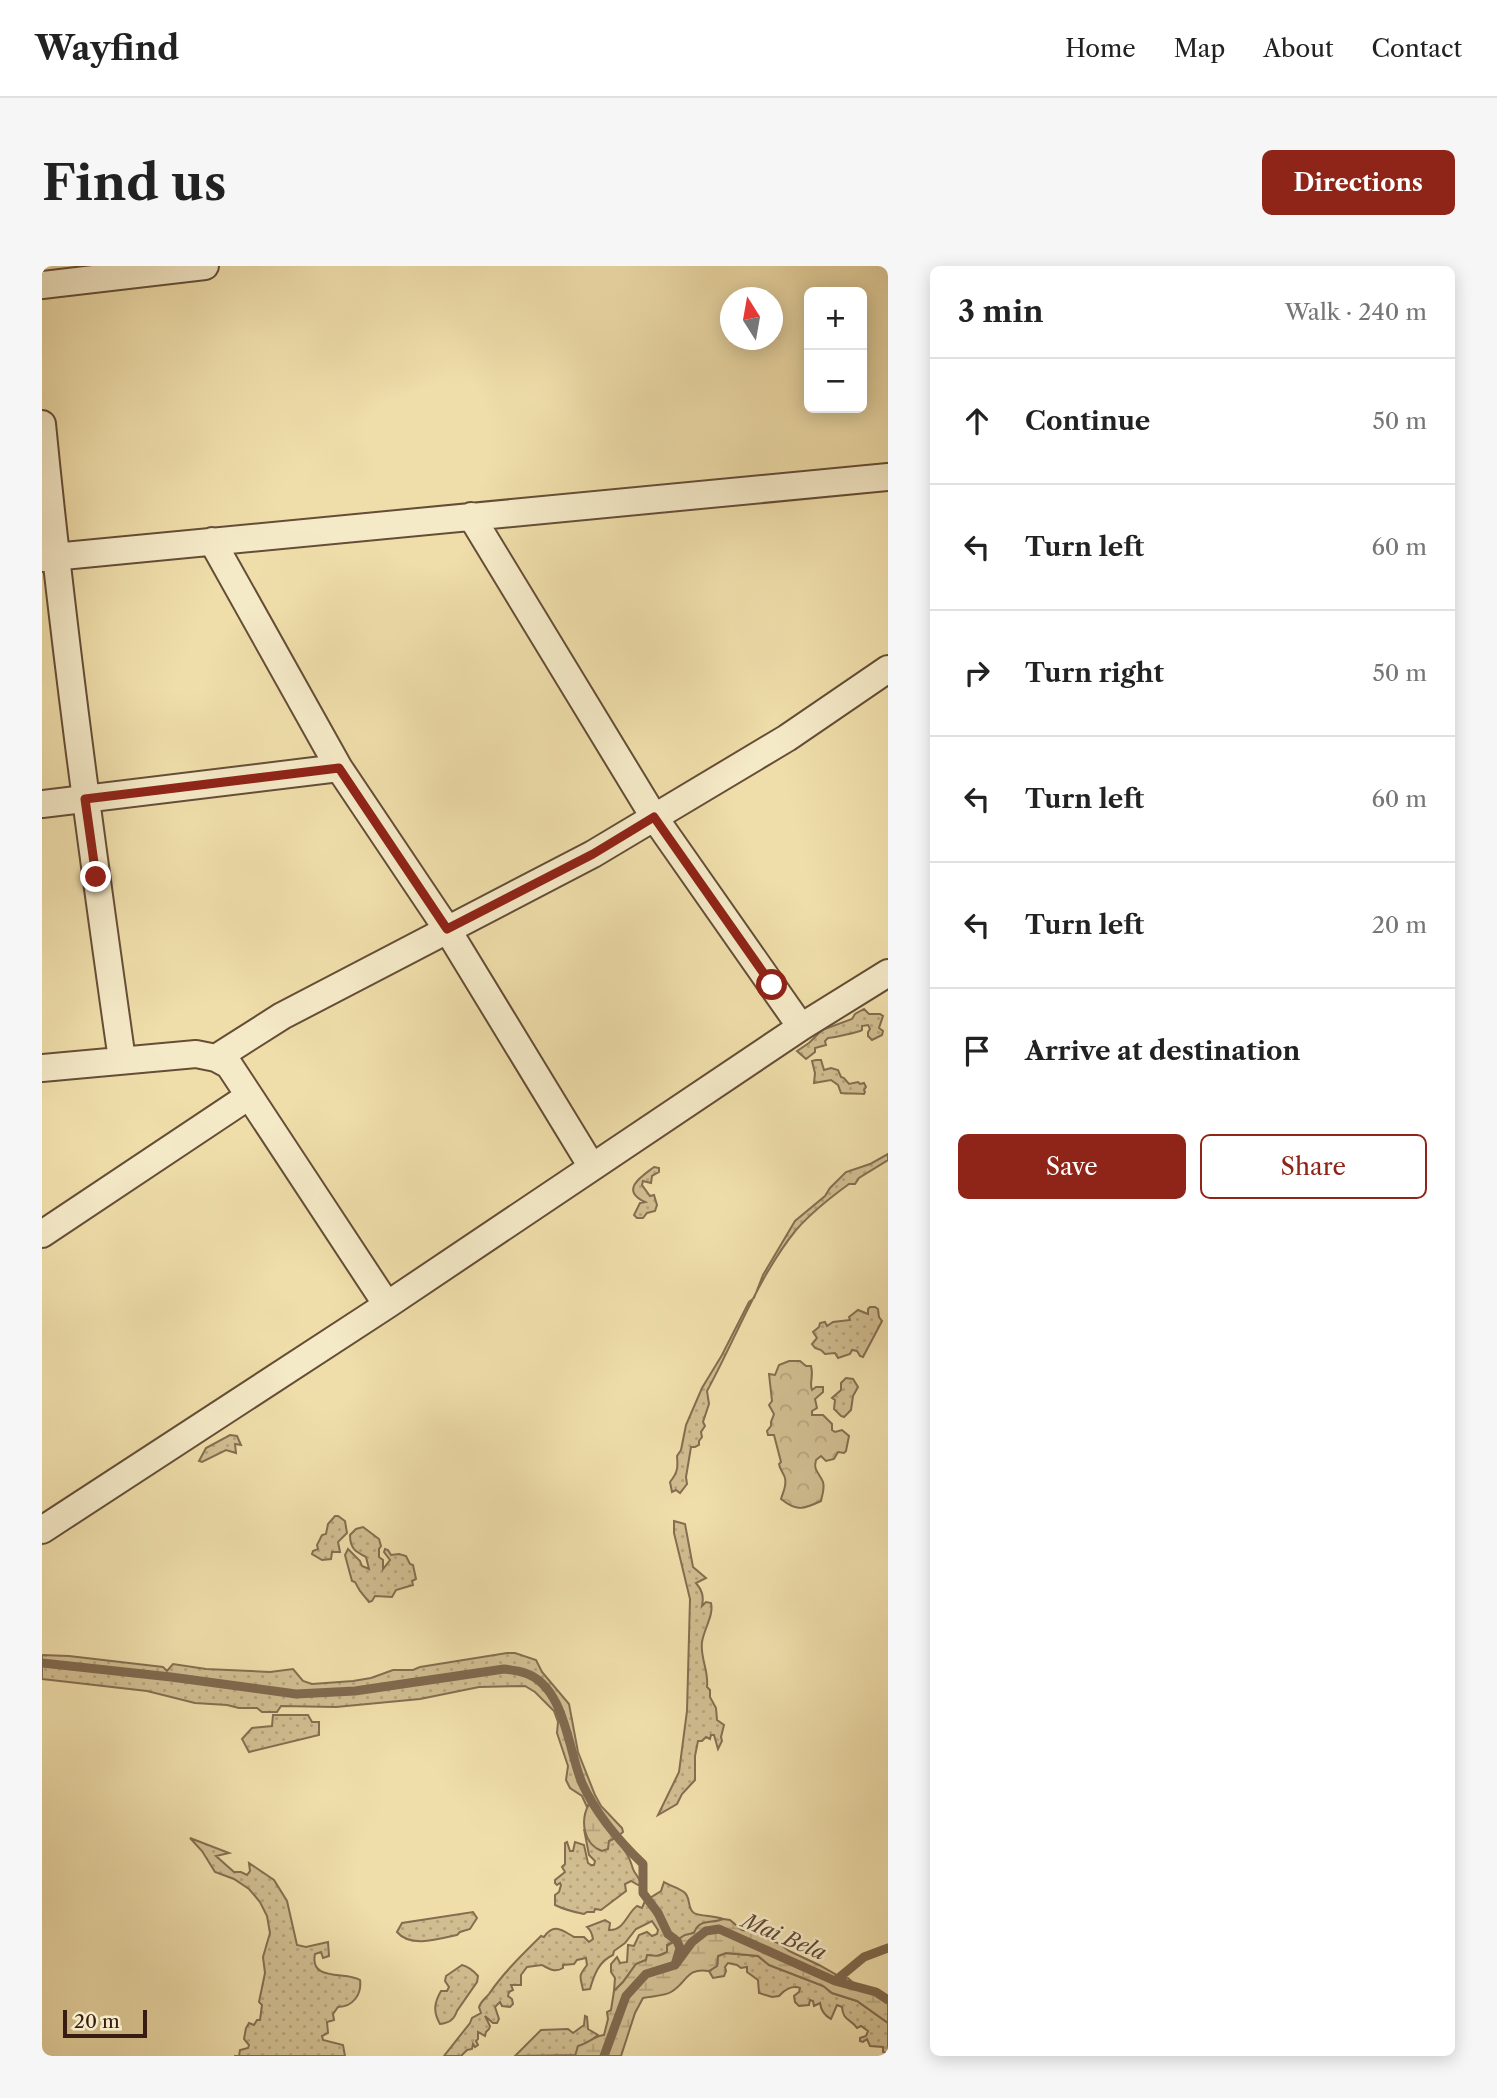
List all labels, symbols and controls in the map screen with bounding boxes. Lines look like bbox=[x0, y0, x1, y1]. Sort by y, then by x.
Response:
text: Wayfind bbox=[35, 28, 179, 69]
text: Home bbox=[1065, 34, 1136, 63]
text: Map bbox=[1174, 34, 1225, 63]
text: About bbox=[1263, 34, 1334, 63]
text: Contact bbox=[1372, 34, 1462, 63]
button: Directions bbox=[1262, 150, 1455, 215]
text: Find us bbox=[42, 152, 226, 213]
north arrow bbox=[720, 287, 783, 350]
map controls bbox=[804, 287, 867, 413]
button: + bbox=[804, 287, 867, 350]
text: 3 min bbox=[958, 293, 1044, 330]
text: Walk · 240 m bbox=[1285, 298, 1427, 326]
button: − bbox=[804, 350, 867, 413]
icon: ahead bbox=[958, 402, 996, 440]
text: Continue bbox=[1025, 405, 1150, 437]
text: 50 m bbox=[1372, 407, 1427, 435]
icon: left bbox=[958, 528, 996, 566]
text: Turn left bbox=[1025, 531, 1144, 563]
text: 60 m bbox=[1371, 533, 1427, 561]
icon: right bbox=[958, 654, 996, 692]
text: Turn right bbox=[1025, 657, 1164, 689]
text: 50 m bbox=[1372, 659, 1427, 687]
icon: left bbox=[958, 780, 996, 818]
text: Turn left bbox=[1025, 783, 1144, 815]
text: 60 m bbox=[1371, 785, 1427, 813]
route end bbox=[80, 861, 111, 892]
icon: left bbox=[958, 906, 996, 944]
text: Turn left bbox=[1025, 909, 1144, 941]
text: 20 m bbox=[1372, 911, 1427, 939]
route start bbox=[756, 969, 787, 1000]
icon: arrive bbox=[958, 1032, 996, 1070]
text: Arrive at destination bbox=[1025, 1035, 1300, 1067]
button: Save bbox=[958, 1134, 1186, 1199]
button: Share bbox=[1200, 1134, 1427, 1199]
water label: Mai Bela bbox=[736, 1907, 830, 1965]
scale bar bbox=[63, 2007, 147, 2039]
text: 20 m bbox=[74, 2010, 120, 2033]

